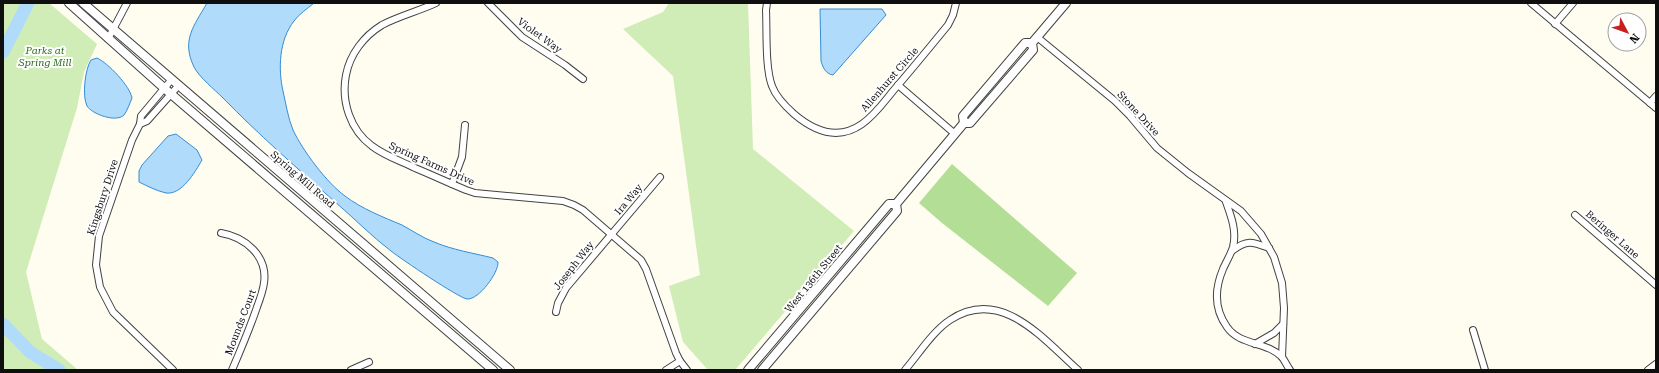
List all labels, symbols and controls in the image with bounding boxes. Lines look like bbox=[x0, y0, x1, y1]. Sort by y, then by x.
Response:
north arrow bbox=[1607, 12, 1647, 52]
street label: Violet Way bbox=[515, 16, 564, 55]
text: N bbox=[1626, 31, 1642, 46]
park label: Parks at Spring Mill bbox=[18, 45, 71, 68]
street label: Allenhurst Circle bbox=[858, 45, 921, 114]
street label: Stone Drive bbox=[1115, 89, 1162, 138]
street label: Spring Farms Drive bbox=[387, 140, 477, 187]
street label: Spring Mill Road bbox=[269, 149, 337, 210]
street label: Kingsbury Drive bbox=[85, 157, 120, 236]
street label: Ira Way bbox=[612, 182, 644, 217]
street label: Beringer Lane bbox=[1584, 208, 1642, 261]
street label: Joseph Way bbox=[551, 239, 596, 292]
street label: West 136th Street bbox=[783, 242, 844, 315]
street label: Mounds Court bbox=[223, 287, 258, 357]

